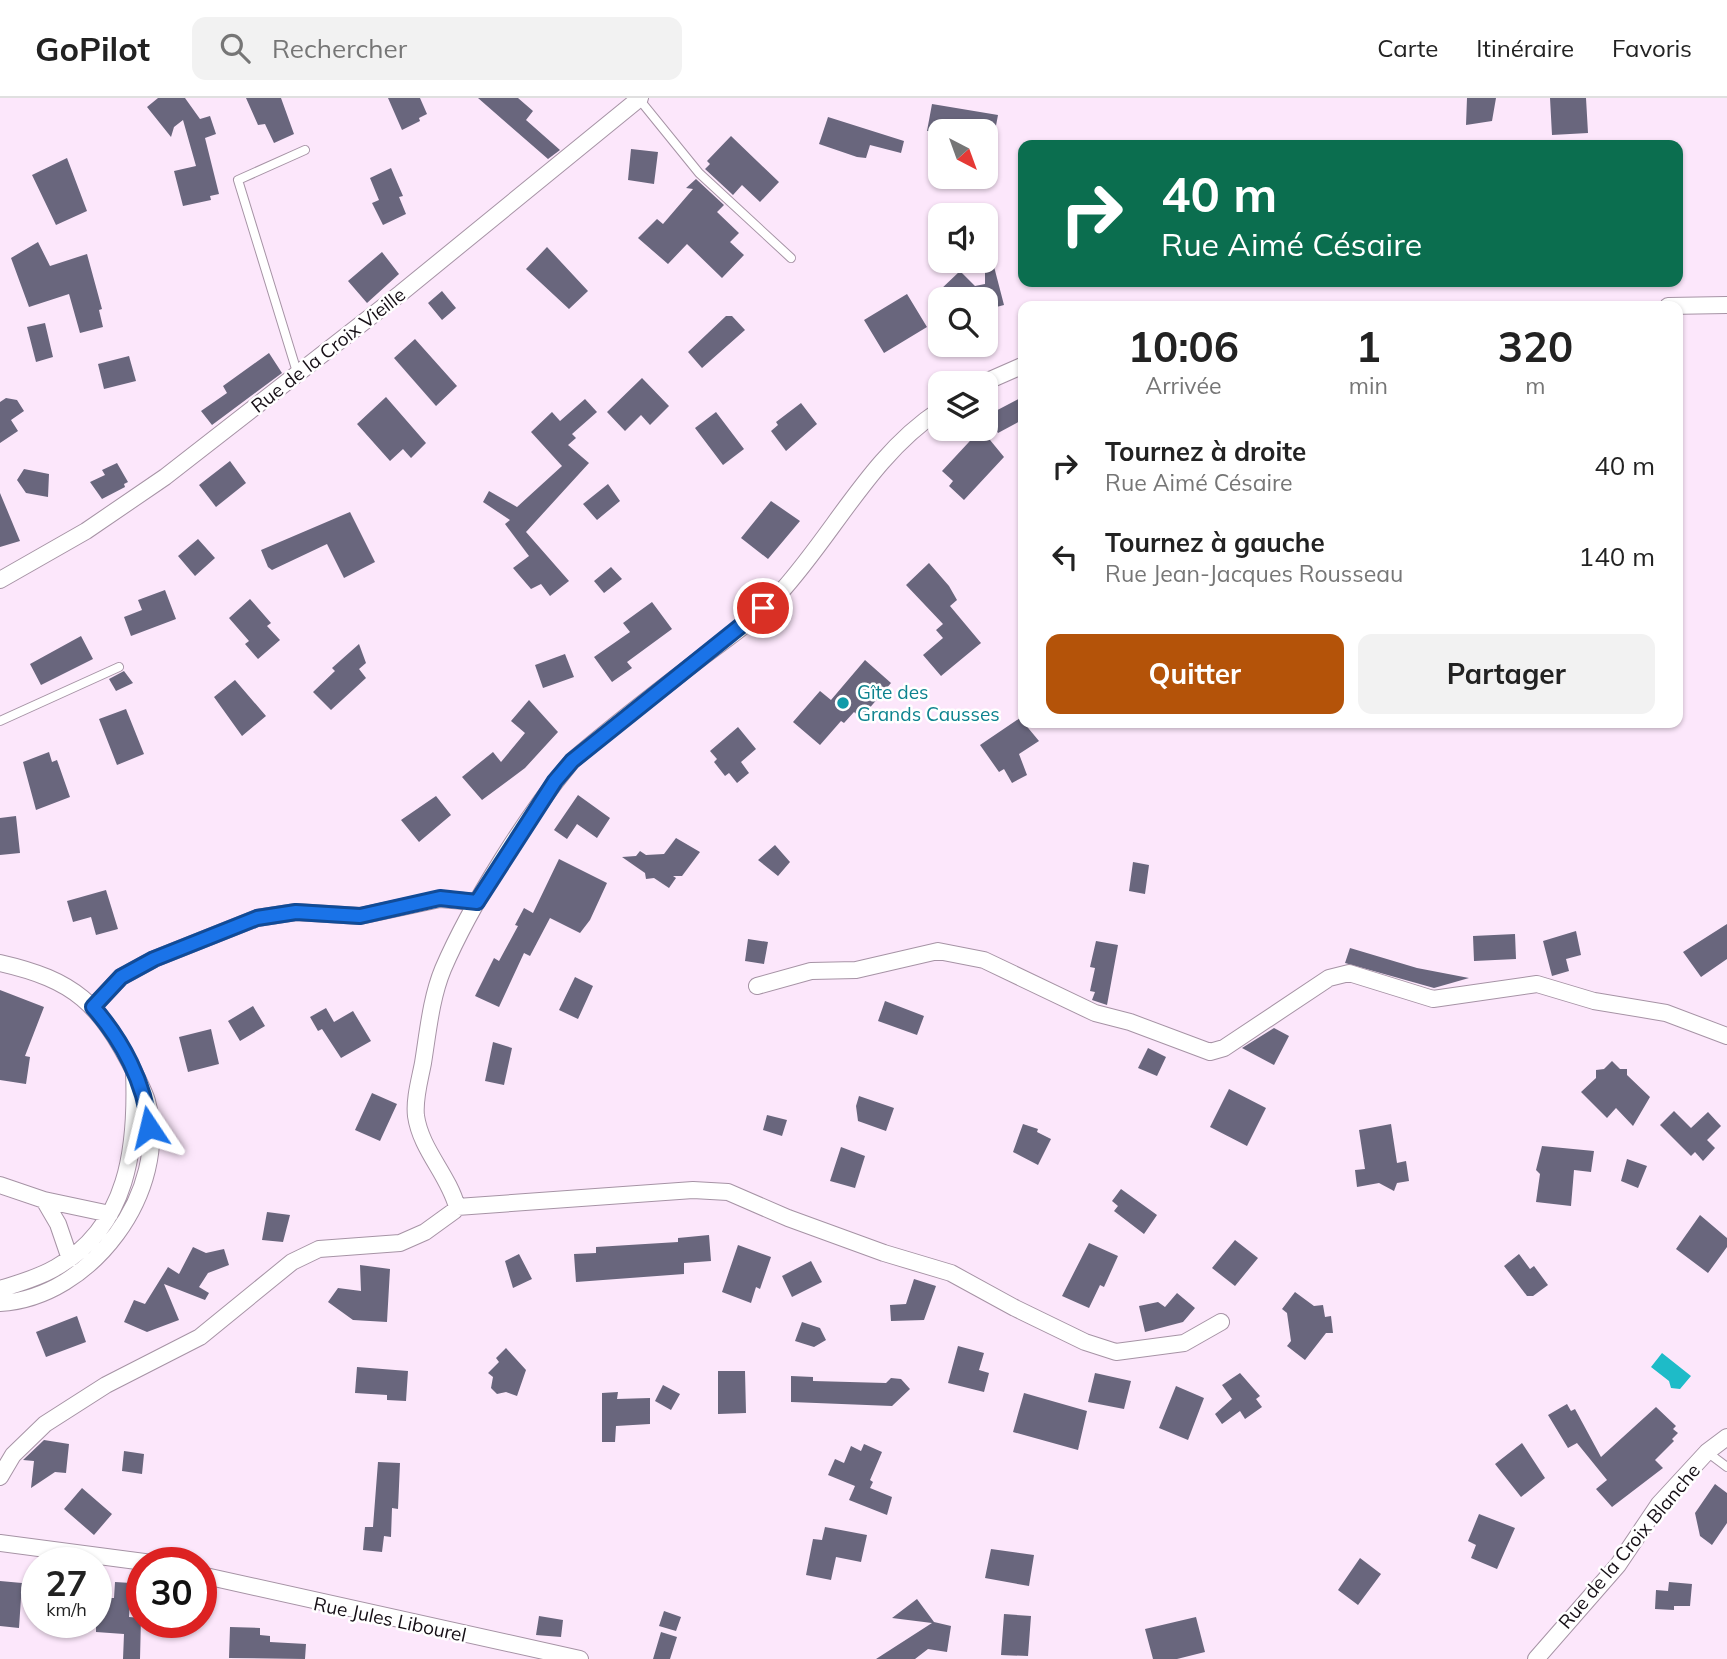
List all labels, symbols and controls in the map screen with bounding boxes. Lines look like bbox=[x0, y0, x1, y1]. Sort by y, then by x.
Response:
search box bbox=[192, 17, 682, 80]
text: GoPilot bbox=[35, 28, 150, 69]
icon: search bbox=[216, 29, 254, 67]
text: Rechercher bbox=[272, 32, 407, 65]
text: Carte bbox=[1377, 33, 1438, 63]
text: Itinéraire bbox=[1476, 33, 1574, 63]
text: Favoris bbox=[1612, 33, 1692, 63]
north arrow bbox=[928, 119, 998, 189]
map controls bbox=[928, 119, 998, 441]
text: 40 m bbox=[1161, 163, 1277, 224]
icon: right bbox=[1046, 168, 1137, 259]
button: sound bbox=[928, 203, 998, 273]
text: Rue Aimé Césaire bbox=[1161, 224, 1422, 264]
street label: Rue de la Croix Vieille bbox=[246, 282, 410, 418]
button: search bbox=[928, 287, 998, 357]
text: 10:06 bbox=[1128, 320, 1239, 373]
text: 1 bbox=[1356, 320, 1381, 373]
text: 320 bbox=[1498, 320, 1573, 373]
button: layers bbox=[928, 371, 998, 441]
text: Arrivée bbox=[1145, 371, 1221, 400]
text: min bbox=[1349, 371, 1388, 400]
text: m bbox=[1525, 371, 1546, 400]
text: Tournez à droite bbox=[1105, 435, 1306, 468]
icon: right bbox=[1046, 447, 1084, 485]
text: 40 m bbox=[1594, 449, 1655, 482]
text: Rue Aimé Césaire bbox=[1105, 468, 1293, 497]
text: Tournez à gauche bbox=[1105, 526, 1325, 559]
icon: left bbox=[1046, 538, 1084, 576]
text: 140 m bbox=[1579, 540, 1655, 573]
text: Rue Jean-Jacques Rousseau bbox=[1105, 559, 1403, 588]
pin bbox=[733, 578, 793, 638]
icon: arrive bbox=[744, 589, 782, 627]
button: Quitter bbox=[1046, 634, 1344, 714]
button: Partager bbox=[1358, 634, 1655, 714]
place label: Gîte des Grands Causses bbox=[857, 680, 1000, 726]
marker: Gîte des Grands Causses bbox=[835, 695, 851, 711]
position arrow bbox=[112, 1090, 186, 1164]
street label: Rue de la Croix Blanche bbox=[1553, 1459, 1705, 1633]
speed limit sign: 30 bbox=[126, 1547, 217, 1638]
text: 27 bbox=[45, 1561, 88, 1605]
street label: Rue Jules Libourel bbox=[311, 1591, 469, 1647]
text: km/h bbox=[46, 1598, 87, 1621]

